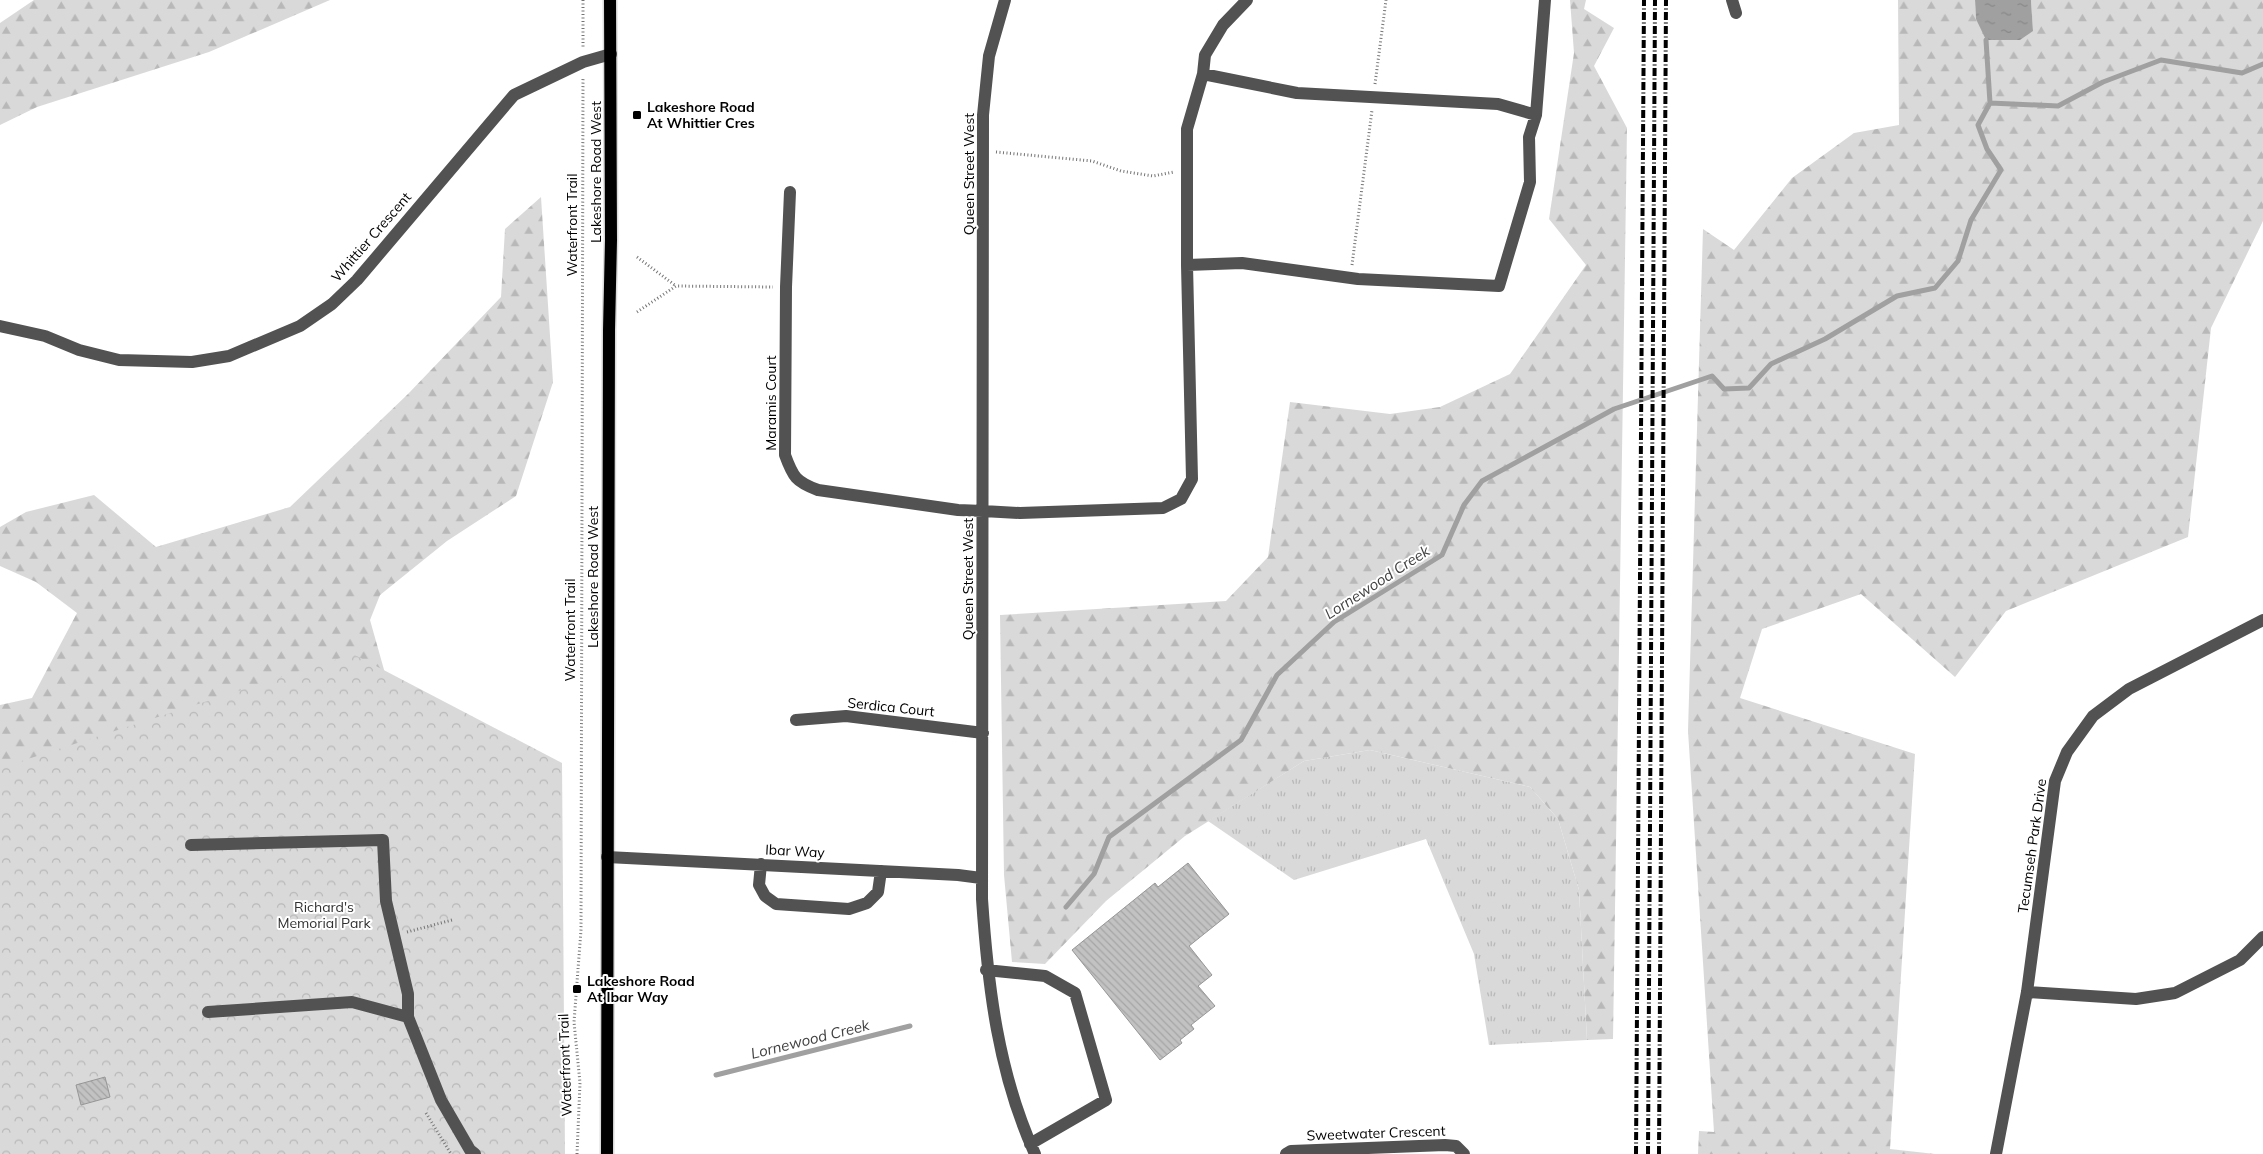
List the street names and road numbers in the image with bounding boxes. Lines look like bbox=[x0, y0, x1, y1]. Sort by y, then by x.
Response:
street label: Lakeshore Road West bbox=[587, 101, 605, 243]
street label: Queen Street West bbox=[960, 113, 978, 235]
street label: Waterfront Trail bbox=[563, 173, 581, 277]
street label: Whittier Crescent bbox=[327, 188, 415, 286]
street label: Maramis Court bbox=[762, 355, 780, 451]
street label: Lakeshore Road West bbox=[584, 506, 602, 648]
street label: Queen Street West bbox=[959, 518, 977, 640]
street label: Waterfront Trail bbox=[561, 578, 579, 682]
street label: Serdica Court bbox=[847, 693, 936, 721]
street label: Tecumseh Park Drive bbox=[2014, 778, 2050, 914]
street label: Ibar Way bbox=[765, 840, 826, 862]
street label: Waterfront Trail bbox=[554, 1013, 576, 1117]
street label: Sweetwater Crescent bbox=[1306, 1122, 1446, 1144]

